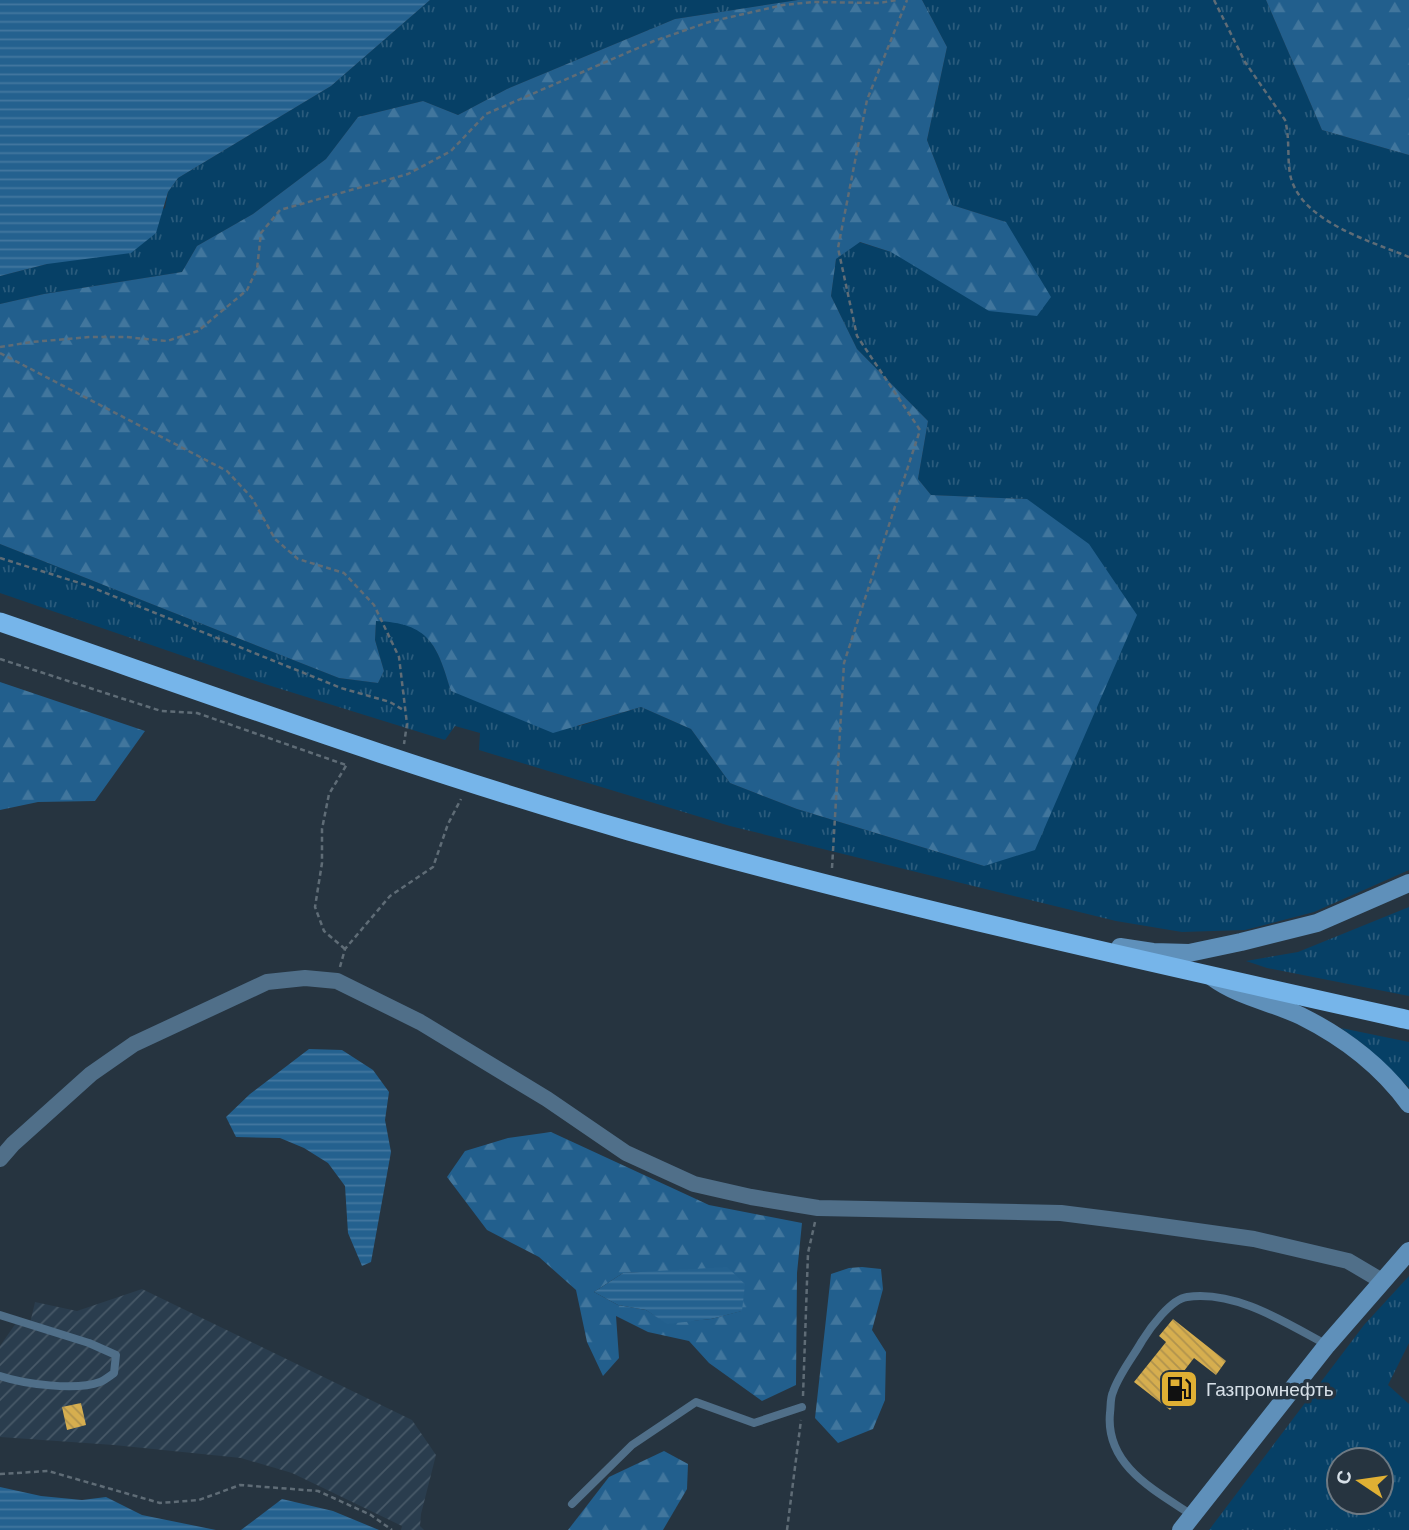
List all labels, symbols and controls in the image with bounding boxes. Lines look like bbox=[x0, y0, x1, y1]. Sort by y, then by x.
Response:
fuel station icon: Газпромнефть bbox=[1158, 1368, 1200, 1410]
place label: Газпромнефть bbox=[1206, 1377, 1334, 1400]
north arrow bbox=[1325, 1446, 1395, 1516]
text: С bbox=[1330, 1468, 1356, 1486]

